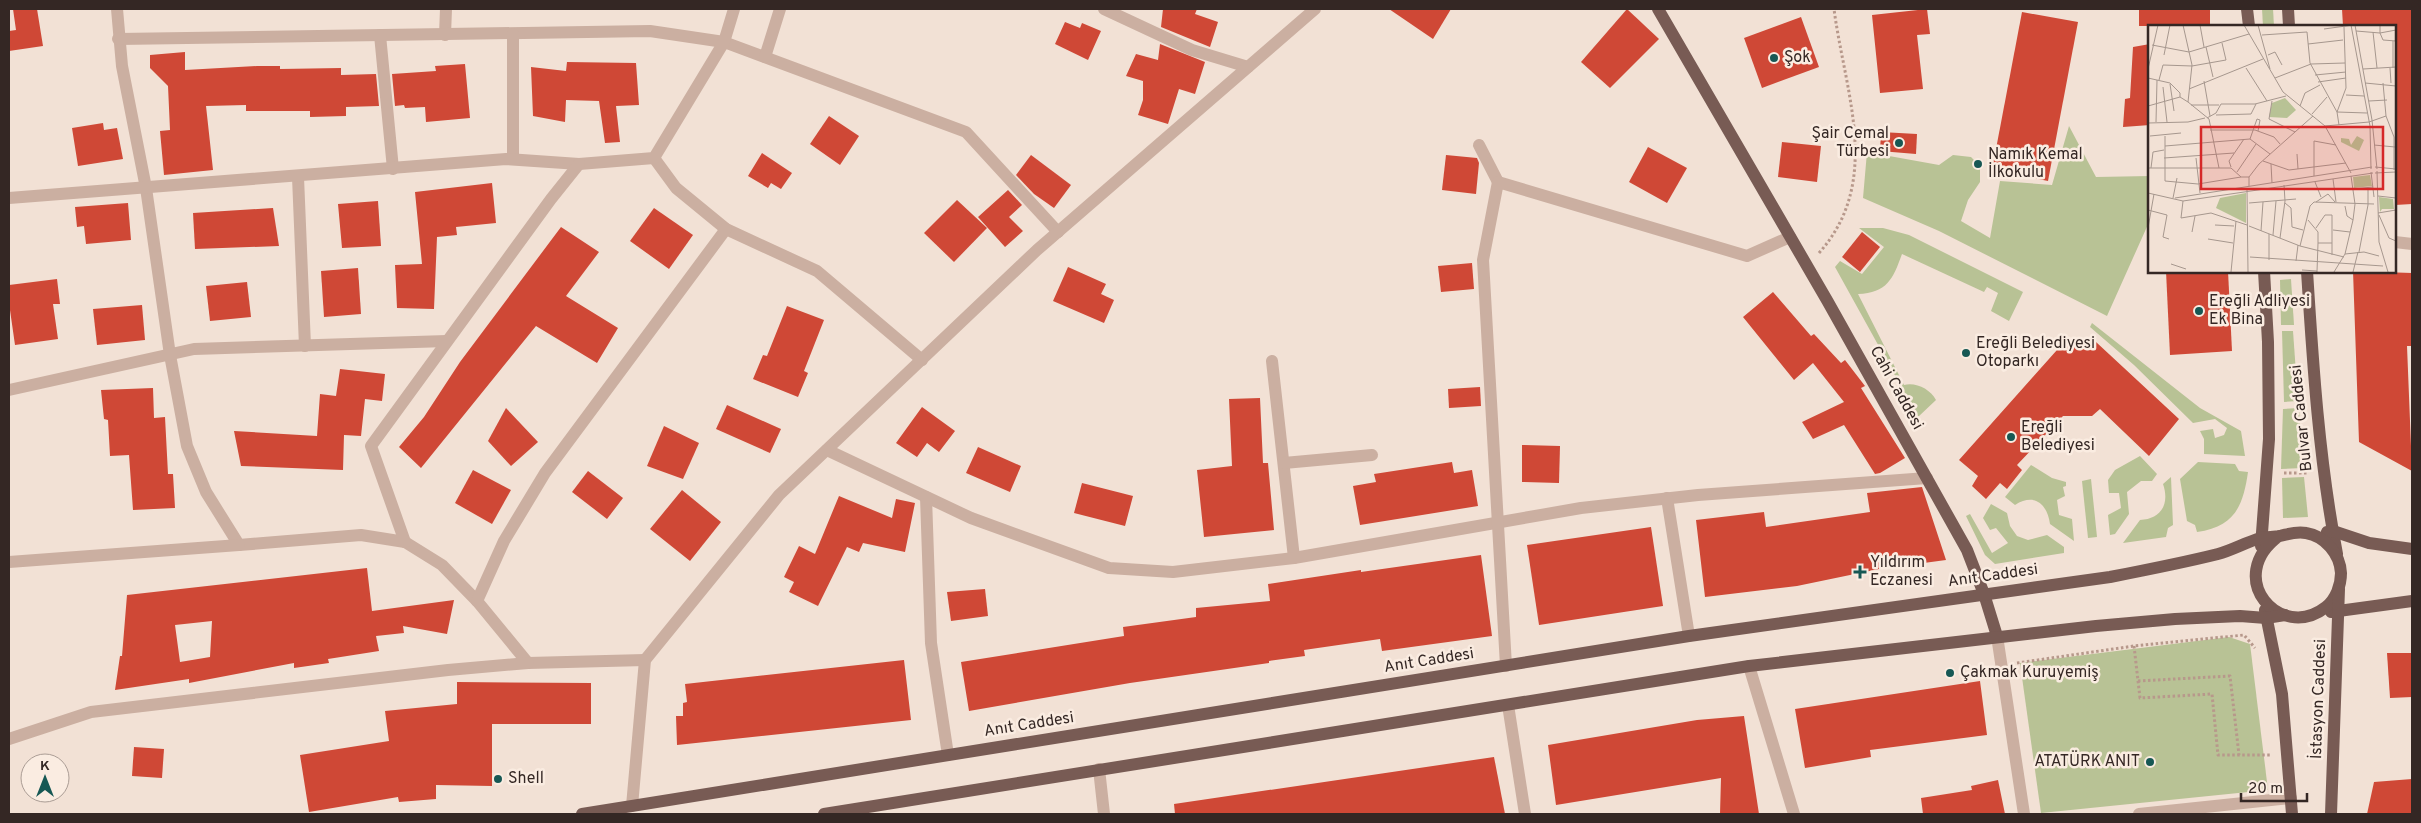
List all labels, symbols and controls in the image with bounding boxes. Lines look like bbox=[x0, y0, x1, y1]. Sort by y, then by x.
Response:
inset map bbox=[2148, 25, 2396, 272]
place label: Şok bbox=[1784, 48, 1811, 68]
marker: Şok bbox=[1768, 52, 1780, 64]
place label: Şair Cemal Türbesi bbox=[1812, 124, 1889, 162]
marker: Şair Cemal Türbesi bbox=[1893, 137, 1905, 149]
place label: Namık Kemal İlkokulu bbox=[1988, 145, 2083, 183]
marker: Namık Kemal İlkokulu bbox=[1972, 158, 1984, 170]
place label: Ereğli Adliyesi Ek Bina bbox=[2209, 292, 2310, 330]
marker: Ereğli Adliyesi Ek Bina bbox=[2193, 305, 2205, 317]
place label: Ereğli Belediyesi Otoparkı bbox=[1976, 334, 2095, 372]
street label: Cahi Caddesi bbox=[1865, 343, 1927, 433]
marker: Ereğli Belediyesi Otoparkı bbox=[1960, 347, 1972, 359]
street label: Bulvar Caddesi bbox=[2286, 364, 2318, 472]
place label: Ereğli Belediyesi bbox=[2021, 418, 2095, 456]
marker: Ereğli Belediyesi bbox=[2005, 431, 2017, 443]
place label: Yıldırım Eczanesi bbox=[1870, 553, 1933, 591]
street label: Anıt Caddesi bbox=[1947, 560, 2039, 592]
marker: Yıldırım Eczanesi bbox=[1854, 566, 1866, 578]
street label: İstasyon Caddesi bbox=[2306, 639, 2331, 759]
street label: Anıt Caddesi bbox=[1383, 644, 1475, 678]
place label: Çakmak Kuruyemiş bbox=[1960, 663, 2099, 683]
marker: Çakmak Kuruyemiş bbox=[1944, 667, 1956, 679]
street label: Anıt Caddesi bbox=[983, 708, 1075, 742]
place label: ATATÜRK ANIT bbox=[2034, 750, 2140, 772]
north arrow bbox=[20, 753, 70, 803]
marker: ATATÜRK ANIT bbox=[2144, 756, 2156, 768]
text: K bbox=[40, 758, 50, 775]
place label: Shell bbox=[508, 769, 544, 789]
scale bar bbox=[2241, 770, 2307, 802]
marker: Shell bbox=[492, 773, 504, 785]
text: 20 m bbox=[2248, 780, 2283, 799]

